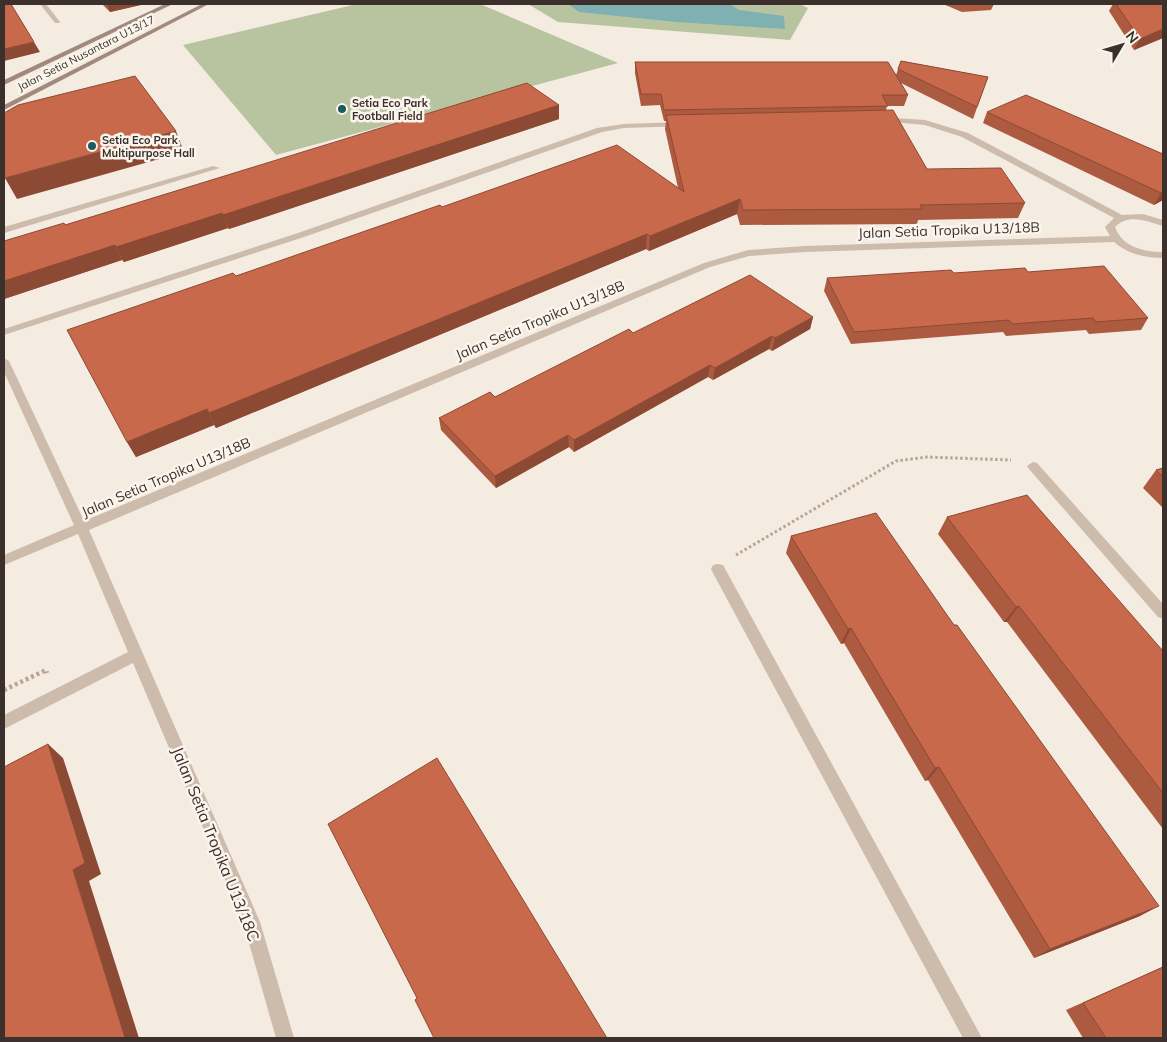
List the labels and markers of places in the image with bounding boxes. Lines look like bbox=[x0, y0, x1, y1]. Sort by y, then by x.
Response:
place label: Setia Eco Park Football Field bbox=[352, 96, 429, 123]
marker: Setia Eco Park Football Field bbox=[336, 103, 348, 115]
place label: Setia Eco Park Multipurpose Hall bbox=[102, 133, 195, 160]
marker: Setia Eco Park Multipurpose Hall bbox=[86, 140, 98, 152]

